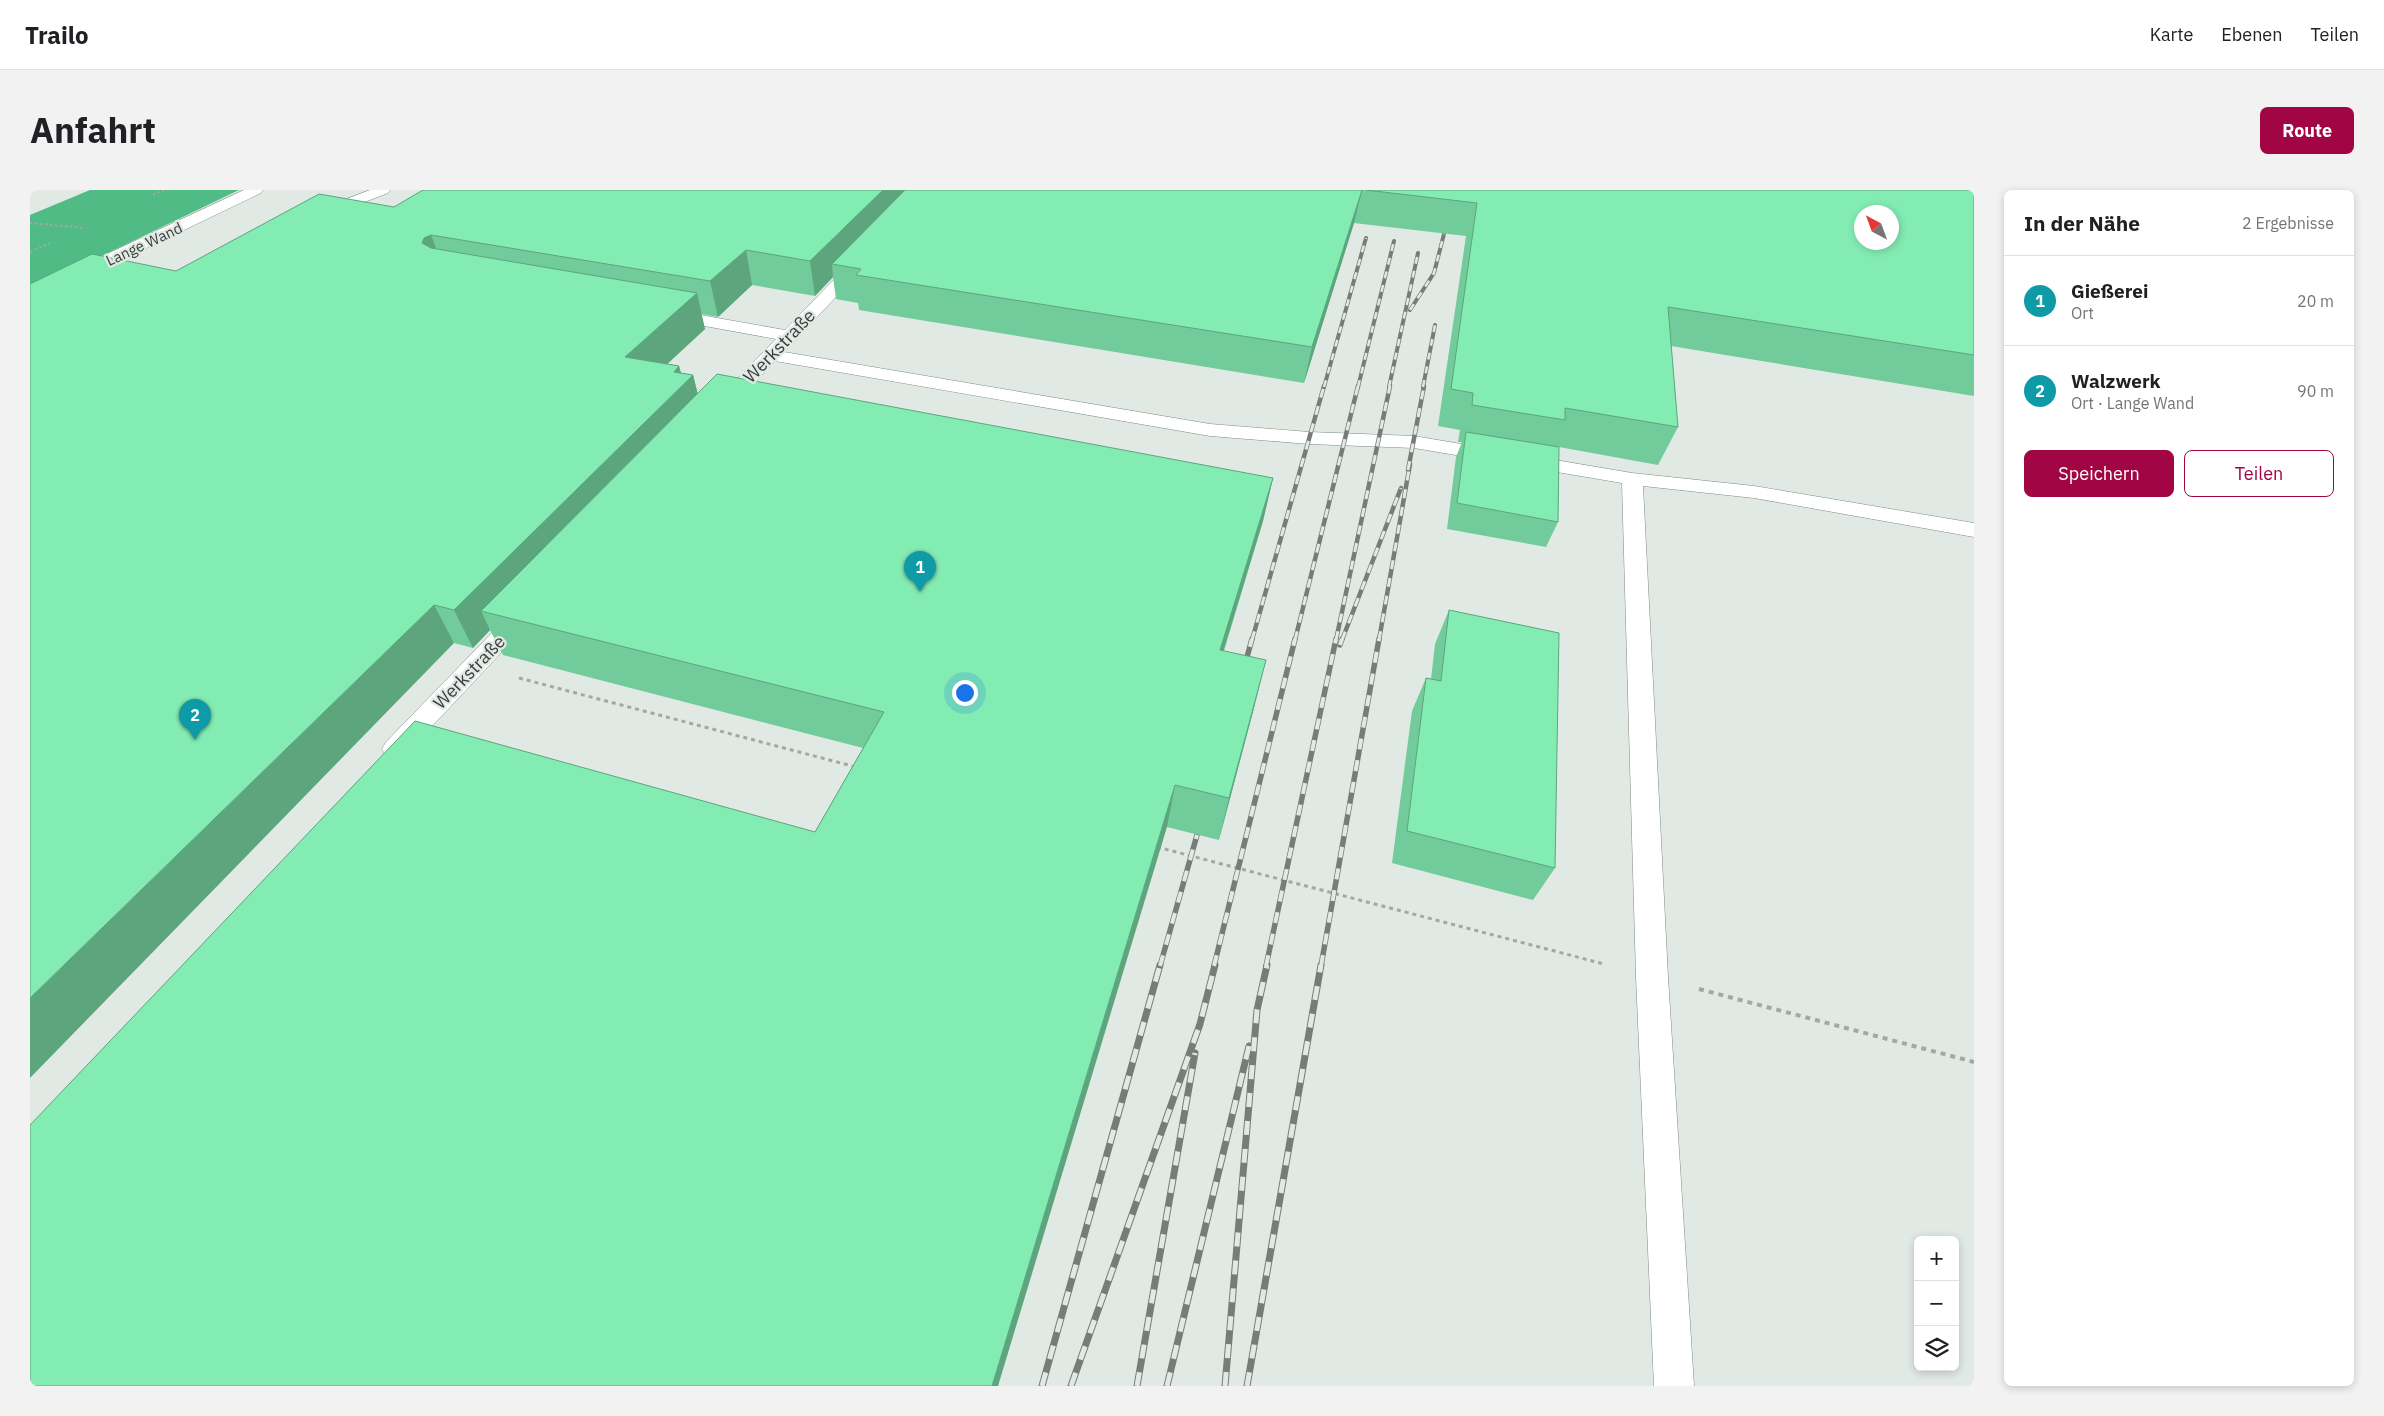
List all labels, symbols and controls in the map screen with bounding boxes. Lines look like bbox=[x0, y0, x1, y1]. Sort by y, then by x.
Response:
text: Trailo bbox=[25, 19, 89, 51]
text: Karte bbox=[2150, 23, 2193, 46]
text: Ebenen bbox=[2221, 23, 2282, 46]
text: Teilen bbox=[2310, 23, 2359, 46]
text: Anfahrt bbox=[30, 107, 156, 153]
button: Route bbox=[2260, 107, 2354, 154]
north arrow bbox=[1854, 205, 1899, 250]
text: In der Nähe bbox=[2024, 209, 2140, 237]
text: 2 Ergebnisse bbox=[2242, 213, 2334, 233]
street label: Lange Wand bbox=[103, 218, 185, 270]
text: Gießerei bbox=[2071, 279, 2148, 303]
text: 1 bbox=[2035, 291, 2045, 311]
text: 20 m bbox=[2297, 291, 2334, 311]
text: Ort bbox=[2071, 303, 2094, 323]
street label: Werkstraße bbox=[738, 304, 820, 388]
text: Walzwerk bbox=[2071, 369, 2161, 393]
text: 2 bbox=[2035, 381, 2045, 401]
text: 90 m bbox=[2297, 381, 2334, 401]
text: Ort · Lange Wand bbox=[2071, 393, 2194, 413]
button: Speichern bbox=[2024, 450, 2174, 497]
button: Teilen bbox=[2184, 450, 2334, 497]
pin: 1 bbox=[904, 551, 936, 592]
street label: Werkstraße bbox=[428, 630, 510, 714]
your location bbox=[952, 680, 978, 706]
pin: 2 bbox=[179, 699, 211, 740]
map controls bbox=[1914, 1236, 1959, 1371]
button: + bbox=[1914, 1236, 1959, 1281]
button: − bbox=[1914, 1281, 1959, 1326]
button: layers bbox=[1914, 1326, 1959, 1371]

